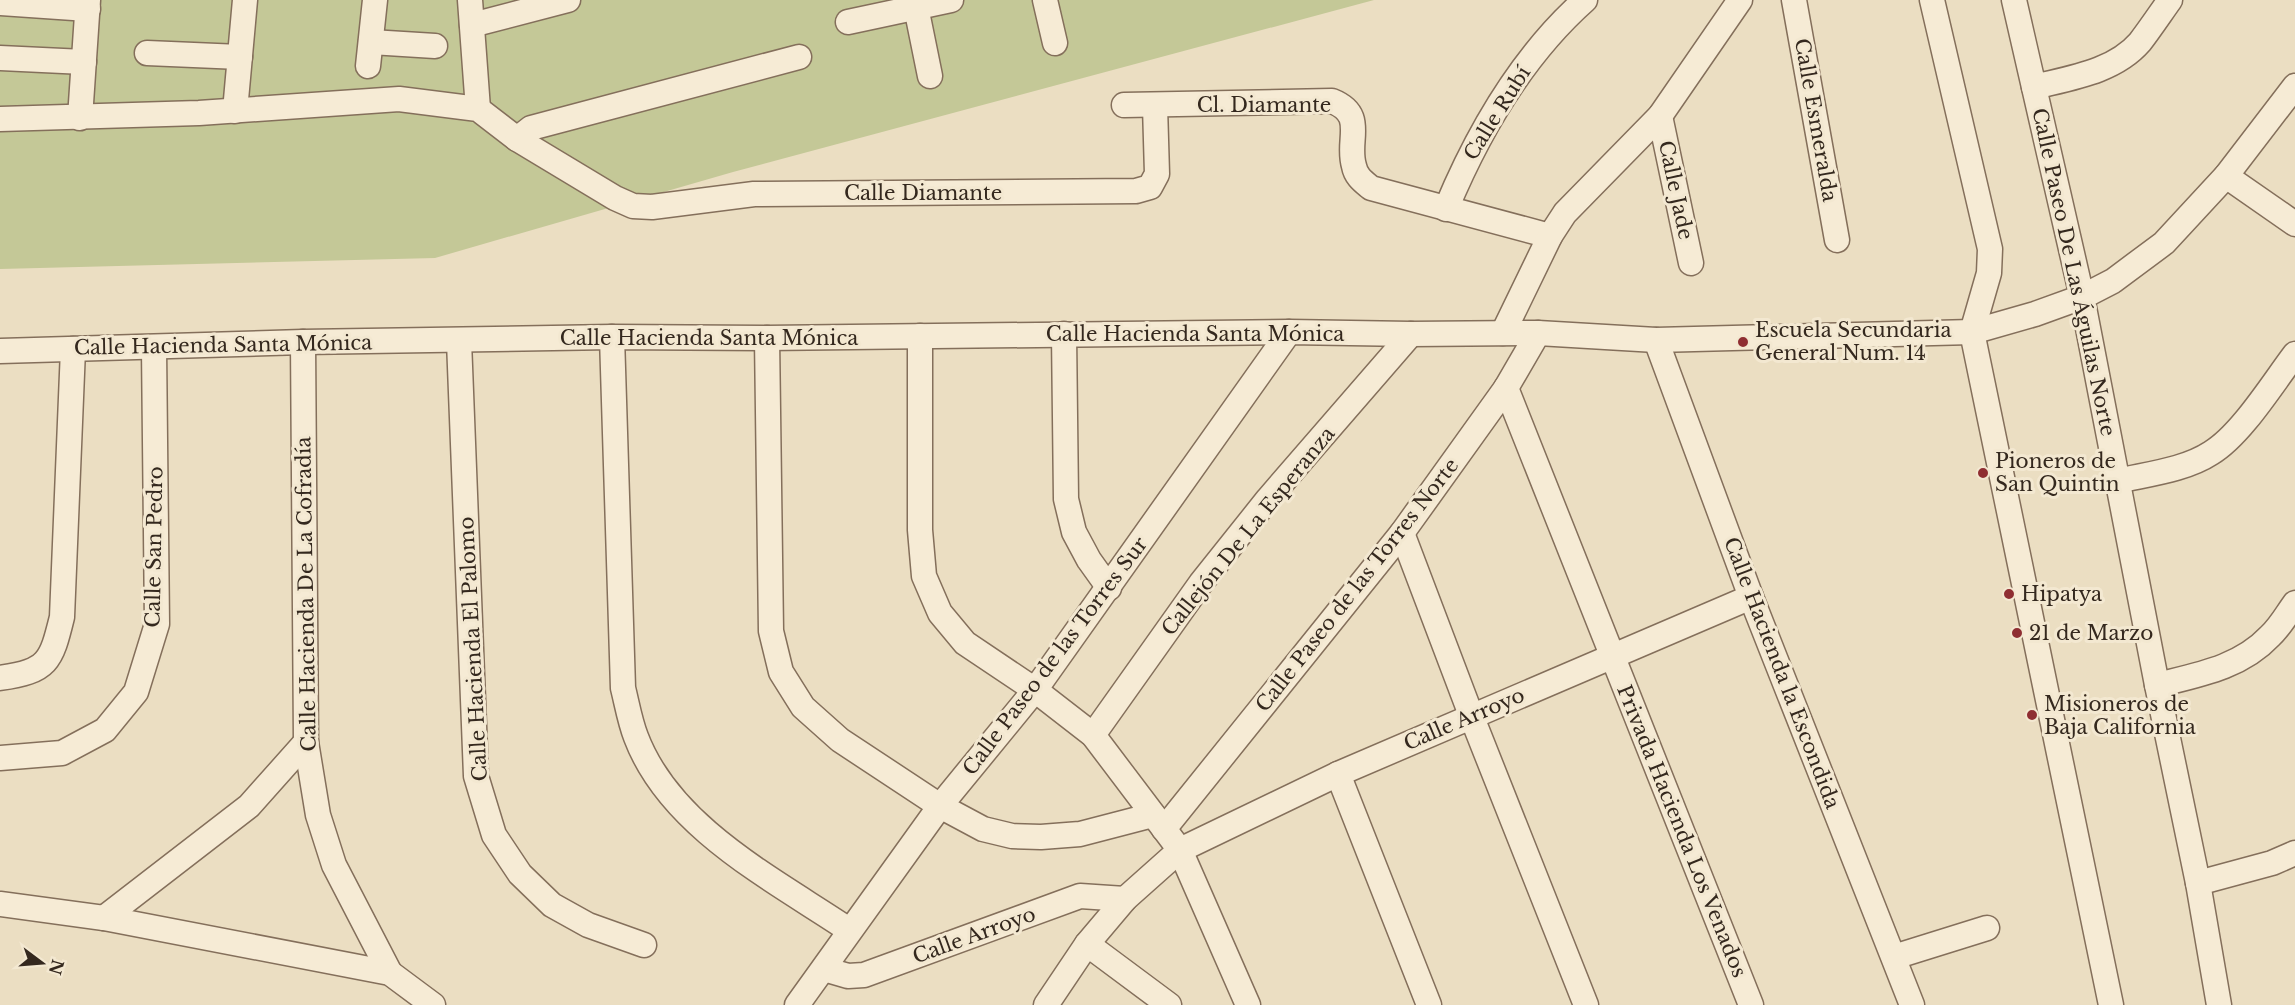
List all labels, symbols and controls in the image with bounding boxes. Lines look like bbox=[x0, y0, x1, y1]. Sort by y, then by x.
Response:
street label: Calle Esmeralda bbox=[1790, 36, 1842, 204]
street label: Calle Rubí bbox=[1459, 61, 1535, 164]
street label: Cl. Diamante bbox=[1197, 93, 1331, 117]
street label: Calle Paseo De Las Águilas Norte bbox=[2027, 106, 2122, 438]
street label: Calle Jade bbox=[1654, 138, 1698, 242]
street label: Calle Diamante bbox=[844, 181, 1002, 205]
place label: Escuela Secundaria General Num. 14 bbox=[1755, 318, 1952, 365]
street label: Calle Hacienda Santa Mónica bbox=[1046, 322, 1345, 346]
street label: Calle Hacienda Santa Mónica bbox=[560, 326, 859, 350]
street label: Calle Hacienda Santa Mónica bbox=[74, 330, 373, 360]
marker: Escuela Secundaria General Num. 14 bbox=[1736, 335, 1750, 349]
street label: Callejón De La Esperanza bbox=[1156, 421, 1340, 640]
street label: Calle Hacienda De La Cofradía bbox=[291, 435, 321, 752]
place label: Pioneros de San Quintin bbox=[1995, 449, 2120, 496]
street label: Calle Paseo de las Torres Norte bbox=[1251, 454, 1463, 716]
street label: Calle San Pedro bbox=[141, 466, 167, 628]
marker: Pioneros de San Quintin bbox=[1976, 466, 1990, 480]
street label: Calle Hacienda El Palomo bbox=[454, 516, 492, 782]
street label: Calle Paseo de las Torres Sur bbox=[958, 532, 1153, 780]
street label: Calle Hacienda la Escondida bbox=[1719, 534, 1845, 813]
place label: Hipatya bbox=[2021, 582, 2103, 606]
marker: Hipatya bbox=[2002, 587, 2016, 601]
place label: 21 de Marzo bbox=[2029, 621, 2153, 645]
marker: 21 de Marzo bbox=[2010, 626, 2024, 640]
street label: Privada Hacienda Los Venados bbox=[1612, 681, 1752, 981]
street label: Calle Arroyo bbox=[1400, 683, 1528, 755]
place label: Misioneros de Baja California bbox=[2044, 692, 2197, 739]
marker: Misioneros de Baja California bbox=[2025, 708, 2039, 722]
street label: Calle Arroyo bbox=[909, 902, 1039, 968]
north arrow bbox=[12, 933, 72, 993]
text: N bbox=[45, 957, 68, 977]

